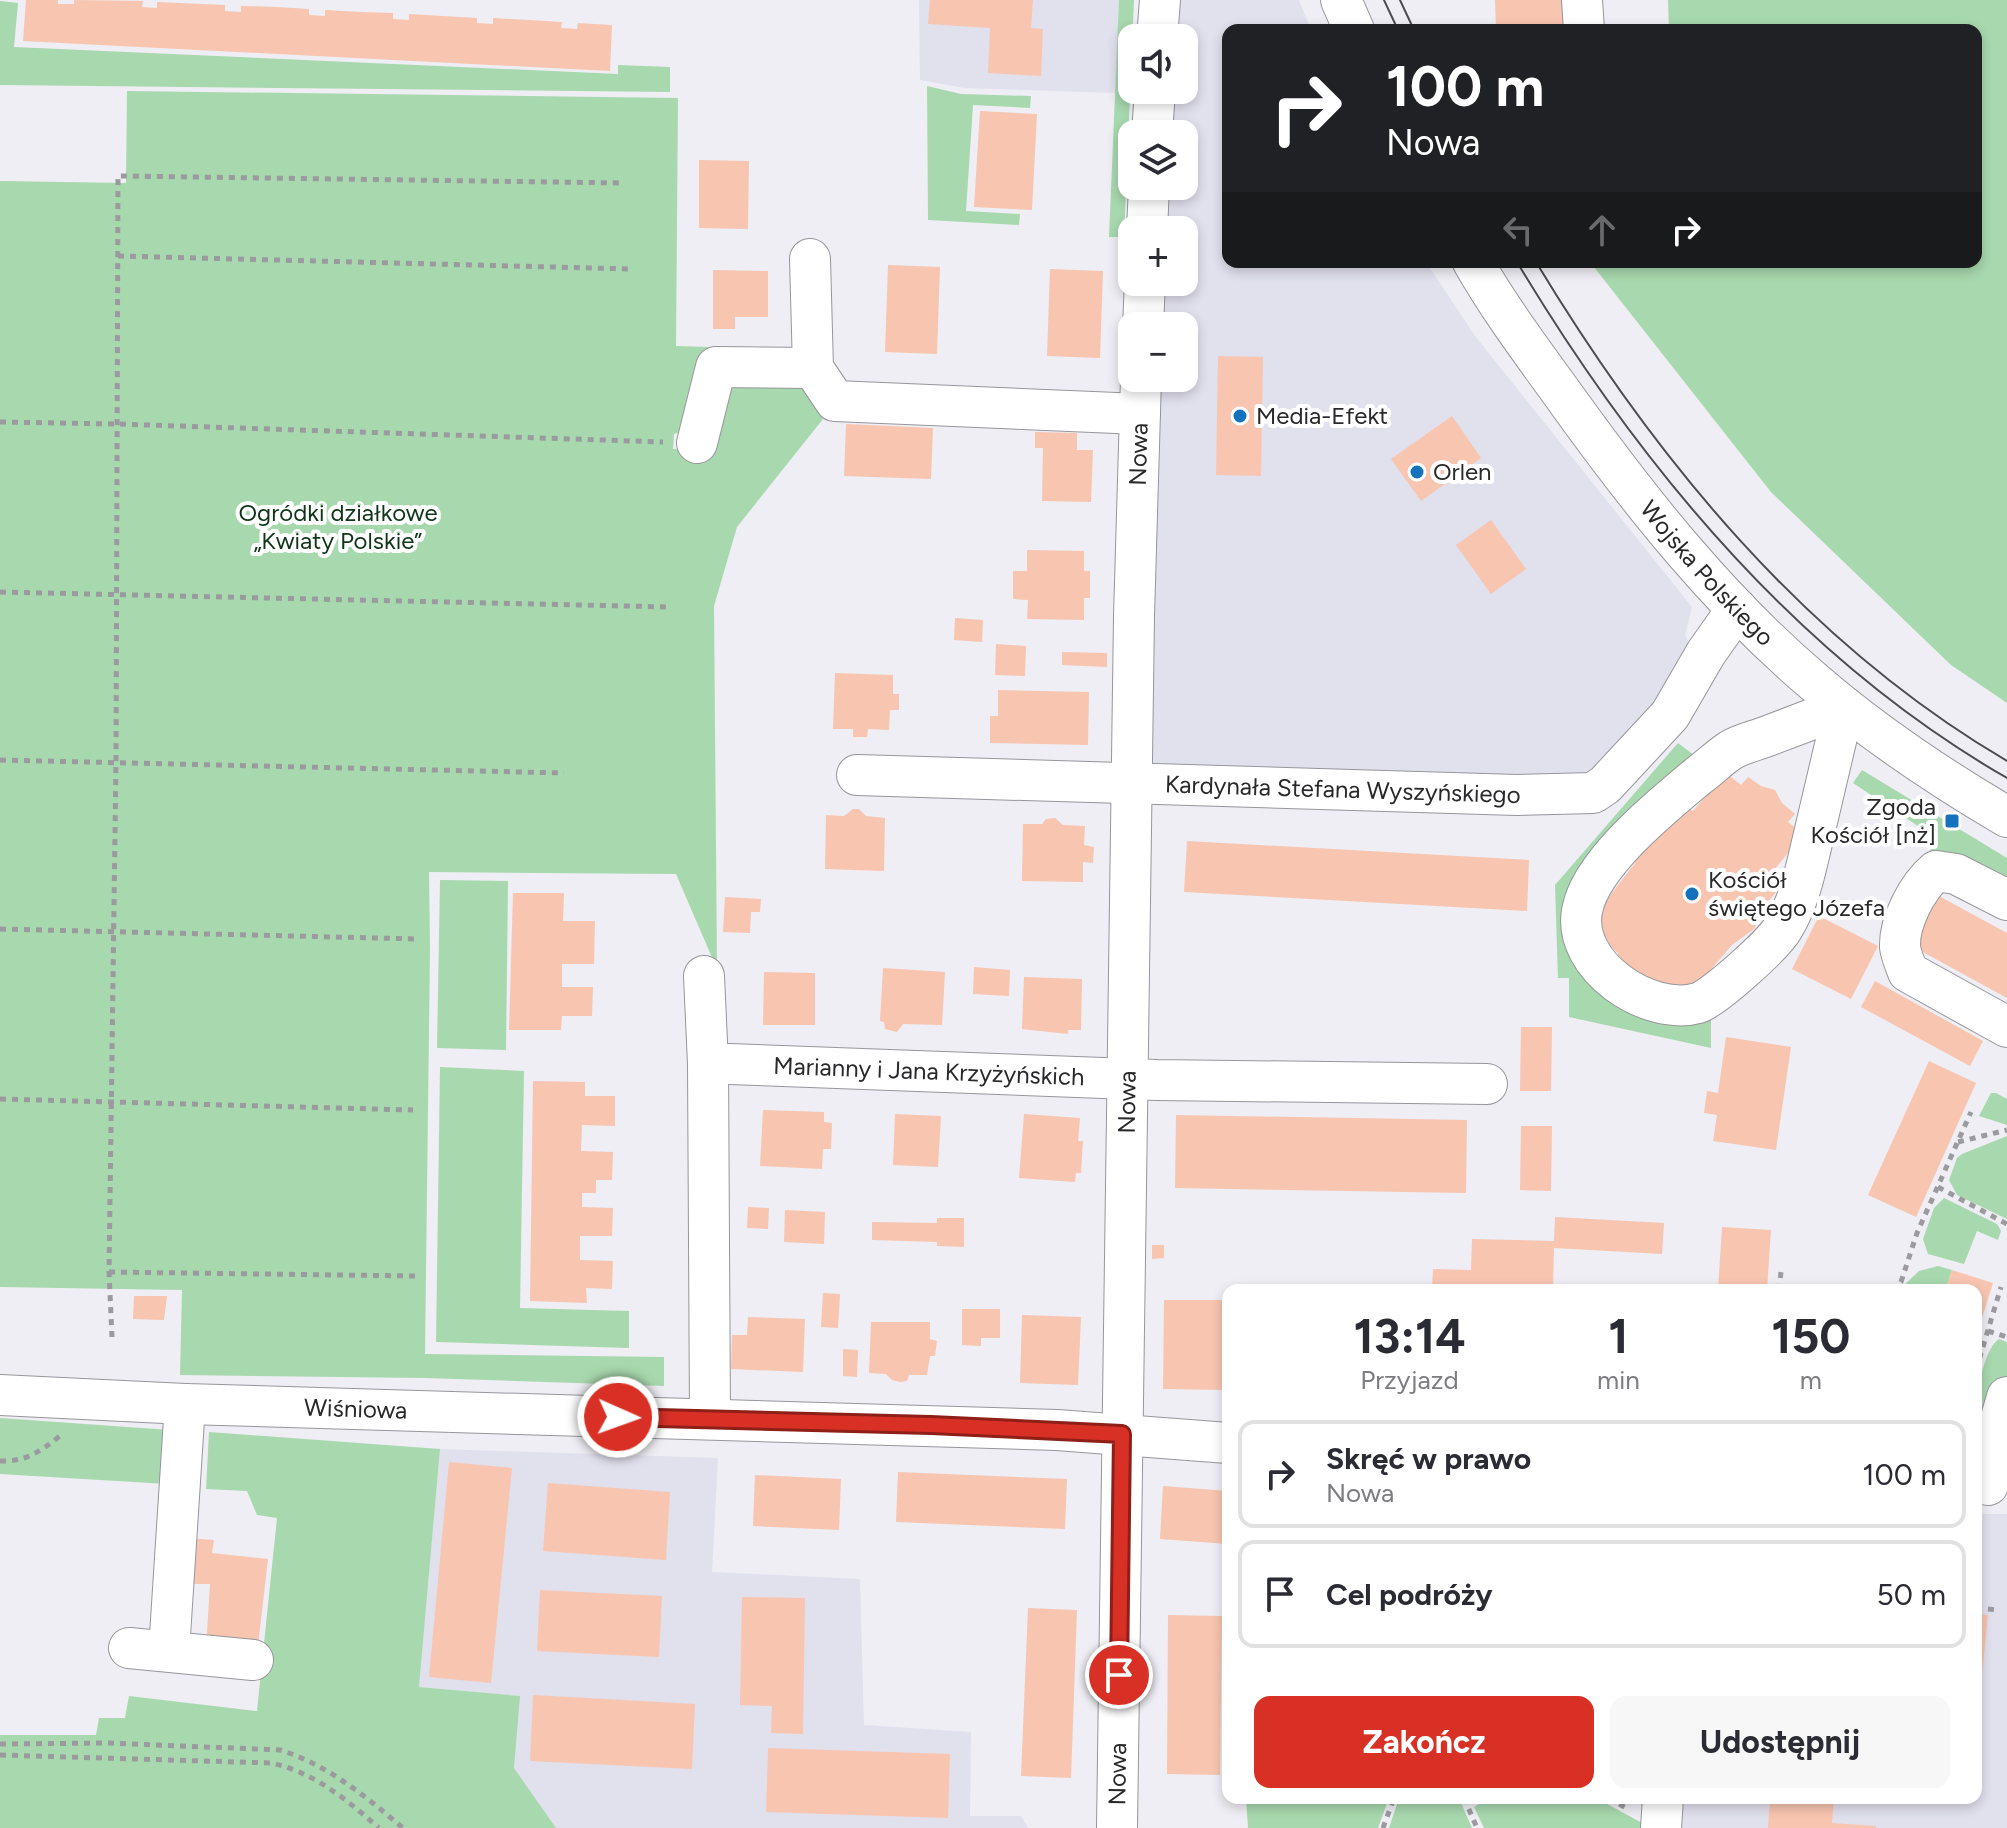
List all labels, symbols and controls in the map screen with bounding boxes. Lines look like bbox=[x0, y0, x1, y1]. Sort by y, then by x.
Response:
map controls bbox=[1118, 24, 1198, 392]
button: sound bbox=[1118, 24, 1198, 104]
text: 100 m bbox=[1386, 53, 1544, 120]
icon: right bbox=[1254, 56, 1358, 160]
button: layers bbox=[1118, 120, 1198, 200]
text: Nowa bbox=[1386, 121, 1480, 164]
icon: left bbox=[1496, 208, 1540, 252]
icon: ahead bbox=[1580, 208, 1624, 252]
icon: right bbox=[1664, 208, 1708, 252]
button: + bbox=[1118, 216, 1198, 296]
button: − bbox=[1118, 312, 1198, 392]
place label: Media-Efekt bbox=[1256, 401, 1388, 430]
marker: Media-Efekt bbox=[1231, 407, 1249, 425]
street label: Nowa bbox=[1123, 422, 1154, 486]
place label: Orlen bbox=[1433, 457, 1492, 486]
marker: Orlen bbox=[1408, 463, 1426, 481]
street label: Wojska Polskiego bbox=[1634, 495, 1780, 652]
park label: Ogródki działkowe „Kwiaty Polskie” bbox=[239, 498, 438, 555]
street label: Kardynała Stefana Wyszyńskiego bbox=[1165, 769, 1521, 809]
place label: Zgoda Kościół [nż] bbox=[1810, 792, 1936, 849]
marker: Zgoda Kościół [nż] bbox=[1943, 812, 1961, 830]
place label: Kościół świętego Józefa bbox=[1708, 865, 1885, 922]
marker: Kościół świętego Józefa bbox=[1683, 885, 1701, 903]
street label: Marianny i Jana Krzyżyńskich bbox=[773, 1051, 1085, 1091]
street label: Nowa bbox=[1112, 1070, 1142, 1134]
text: 13:14 bbox=[1354, 1307, 1466, 1365]
text: 1 bbox=[1608, 1307, 1629, 1365]
text: 150 bbox=[1771, 1307, 1850, 1365]
text: Przyjazd bbox=[1360, 1364, 1459, 1396]
text: min bbox=[1597, 1364, 1640, 1396]
text: m bbox=[1800, 1364, 1822, 1396]
position arrow bbox=[576, 1375, 660, 1459]
street label: Wiśniowa bbox=[304, 1393, 408, 1425]
text: Skręć w prawo bbox=[1326, 1440, 1531, 1477]
icon: right bbox=[1258, 1452, 1302, 1496]
text: 100 m bbox=[1862, 1456, 1946, 1493]
text: Nowa bbox=[1326, 1477, 1394, 1509]
icon: arrive bbox=[1258, 1572, 1302, 1616]
text: Cel podróży bbox=[1326, 1576, 1493, 1613]
text: 50 m bbox=[1877, 1576, 1946, 1613]
pin bbox=[1085, 1641, 1153, 1709]
icon: arrive bbox=[1097, 1653, 1141, 1697]
button: Zakończ bbox=[1254, 1696, 1594, 1788]
button: Udostępnij bbox=[1610, 1696, 1950, 1788]
street label: Nowa bbox=[1102, 1742, 1132, 1806]

